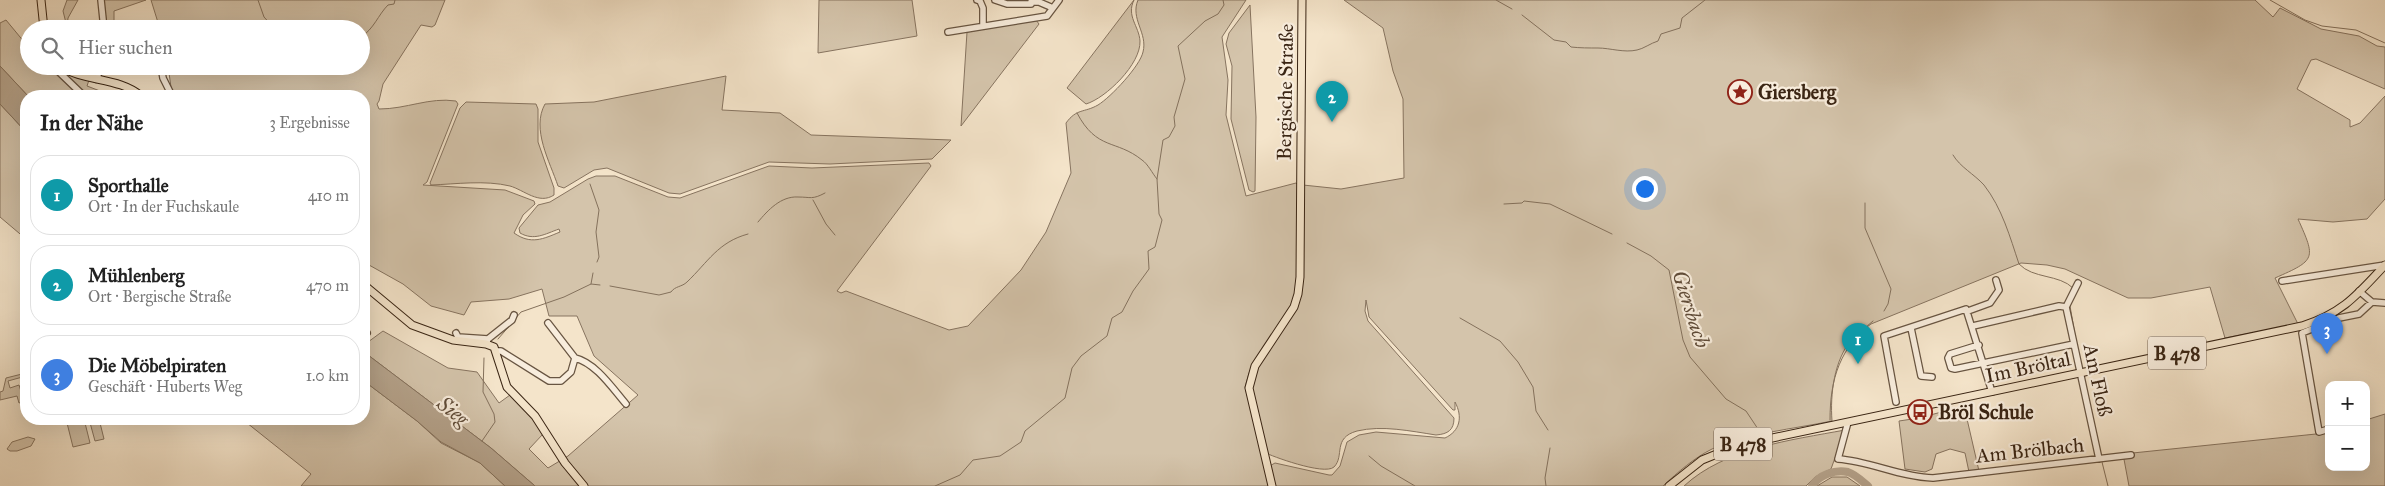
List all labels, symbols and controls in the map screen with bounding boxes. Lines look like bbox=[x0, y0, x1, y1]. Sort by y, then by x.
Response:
search box bbox=[20, 20, 370, 75]
street label: Bergische Straße bbox=[1272, 24, 1299, 160]
icon: search bbox=[38, 34, 66, 62]
text: Hier suchen bbox=[78, 36, 172, 59]
place icon: Giersberg bbox=[1727, 79, 1753, 105]
place label: Giersberg bbox=[1758, 80, 1837, 105]
pin: 2 bbox=[1316, 81, 1348, 122]
text: In der Nähe bbox=[40, 110, 143, 136]
text: 3 Ergebnisse bbox=[269, 113, 350, 132]
text: Sporthalle bbox=[88, 174, 169, 197]
your location bbox=[1632, 176, 1658, 202]
text: 1 bbox=[54, 186, 60, 205]
text: 410 m bbox=[308, 186, 349, 205]
text: Ort · In der Fuchskaule bbox=[88, 197, 239, 216]
text: Mühlenberg bbox=[88, 264, 184, 287]
water label: Giersbach bbox=[1666, 267, 1716, 351]
text: 2 bbox=[53, 276, 61, 295]
text: 470 m bbox=[306, 276, 349, 295]
text: Ort · Bergische Straße bbox=[88, 287, 231, 306]
pin: 3 bbox=[2311, 313, 2343, 354]
pin: 1 bbox=[1842, 323, 1874, 364]
road number: B 478 bbox=[2148, 336, 2206, 369]
street label: Am Floß bbox=[2078, 341, 2117, 418]
street label: Im Bröltal bbox=[1983, 346, 2073, 388]
text: Die Möbelpiraten bbox=[88, 354, 226, 377]
text: 3 bbox=[54, 366, 60, 385]
text: 1.0 km bbox=[306, 366, 349, 385]
text: Geschäft · Huberts Weg bbox=[88, 377, 242, 396]
map controls bbox=[2325, 381, 2370, 471]
button: + bbox=[2325, 381, 2370, 426]
water label: Sieg bbox=[431, 390, 475, 432]
bus stop icon: Bröl Schule bbox=[1907, 399, 1933, 425]
place label: Bröl Schule bbox=[1938, 400, 2034, 424]
button: − bbox=[2325, 426, 2370, 471]
road number: B 478 bbox=[1714, 428, 1772, 460]
street label: Am Brölbach bbox=[1974, 432, 2085, 468]

